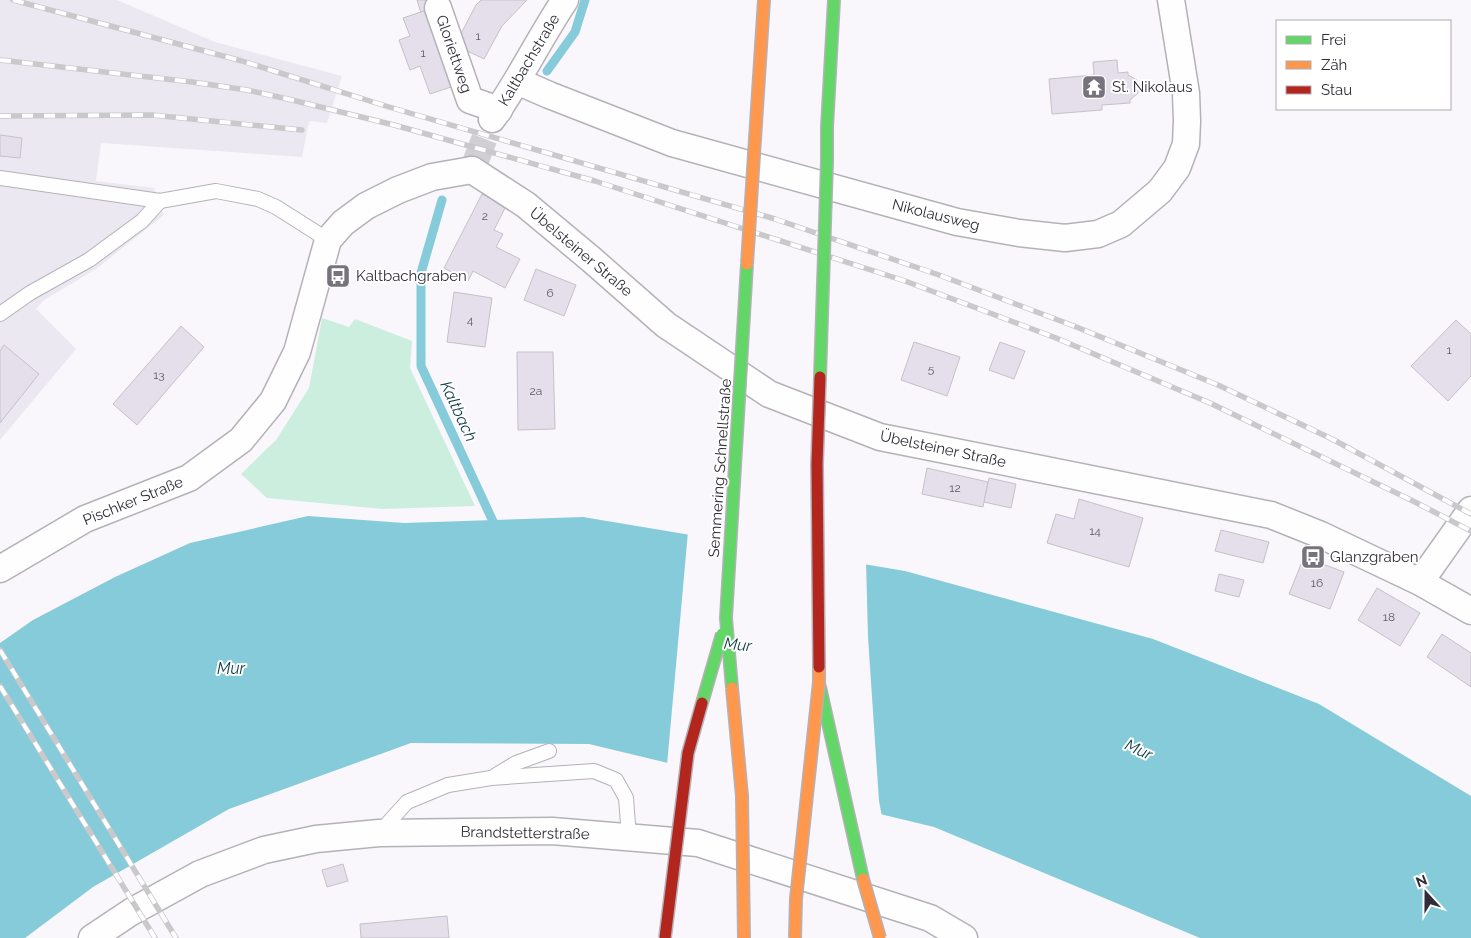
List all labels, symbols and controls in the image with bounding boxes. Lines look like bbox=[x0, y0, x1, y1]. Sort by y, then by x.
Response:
street label: Kaltbachstraße bbox=[494, 11, 564, 109]
street label: Gloriettweg bbox=[432, 13, 476, 95]
legend bbox=[1276, 20, 1451, 110]
house number: 1 bbox=[475, 29, 481, 43]
text: Frei bbox=[1321, 31, 1346, 49]
house number: 1 bbox=[420, 46, 426, 60]
text: Zäh bbox=[1321, 56, 1347, 74]
temple icon: St. Nikolaus bbox=[1081, 74, 1107, 100]
place label: St. Nikolaus bbox=[1112, 78, 1192, 96]
text: Stau bbox=[1321, 81, 1352, 99]
street label: Nikolausweg bbox=[890, 195, 982, 235]
street label: Übelsteiner Straße bbox=[526, 203, 637, 300]
house number: 2 bbox=[482, 209, 488, 223]
bus stop icon: Kaltbachgraben bbox=[325, 263, 351, 289]
place label: Kaltbachgraben bbox=[356, 267, 467, 285]
house number: 6 bbox=[546, 286, 554, 300]
house number: 4 bbox=[467, 313, 474, 327]
house number: 1 bbox=[1446, 343, 1452, 357]
house number: 5 bbox=[928, 362, 935, 376]
house number: 13 bbox=[153, 368, 165, 382]
water label: Kaltbach bbox=[436, 378, 481, 445]
street label: Semmering Schnellstraße bbox=[705, 378, 735, 558]
house number: 2a bbox=[530, 384, 542, 398]
street label: Übelsteiner Straße bbox=[878, 426, 1008, 471]
street label: Pischker Straße bbox=[80, 473, 186, 529]
house number: 12 bbox=[949, 481, 961, 495]
house number: 14 bbox=[1089, 524, 1101, 538]
bus stop icon: Glanzgraben bbox=[1300, 544, 1326, 570]
place label: Glanzgraben bbox=[1330, 548, 1418, 566]
house number: 16 bbox=[1311, 576, 1323, 590]
house number: 18 bbox=[1383, 610, 1395, 624]
water label: Mur bbox=[723, 634, 753, 655]
water label: Mur bbox=[217, 659, 246, 678]
water label: Mur bbox=[1122, 735, 1156, 764]
street label: Brandstetterstraße bbox=[460, 823, 590, 843]
north arrow bbox=[1401, 868, 1451, 918]
text: N bbox=[1413, 871, 1429, 890]

